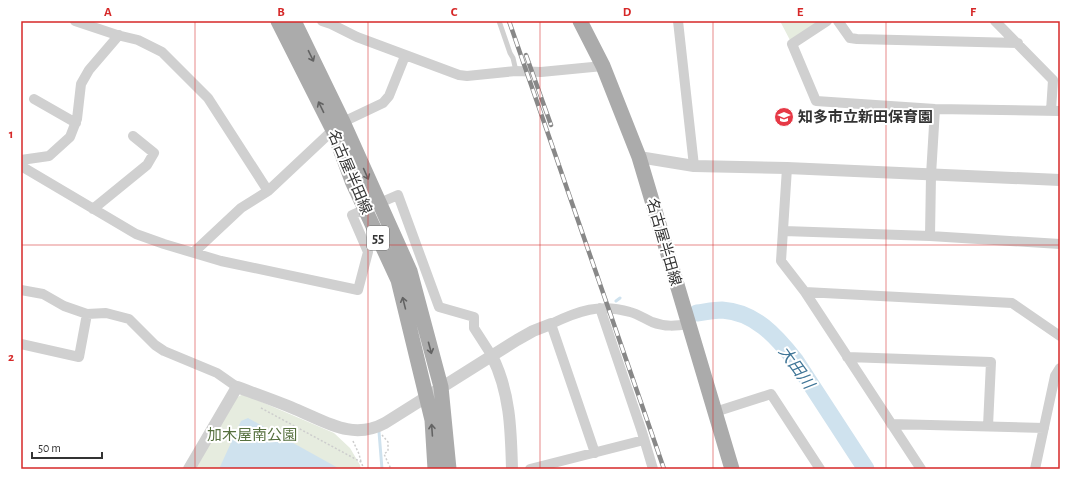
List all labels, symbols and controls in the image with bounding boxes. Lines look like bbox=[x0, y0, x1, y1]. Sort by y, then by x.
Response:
text: A bbox=[104, 6, 112, 19]
text: B bbox=[277, 6, 285, 19]
text: C bbox=[451, 6, 458, 19]
text: D bbox=[623, 6, 632, 19]
text: E bbox=[797, 6, 804, 19]
text: F bbox=[970, 6, 977, 19]
one-way arrow bbox=[308, 50, 315, 62]
one-way arrow bbox=[317, 101, 324, 113]
school or university icon: 知多市立新田保育園 bbox=[773, 106, 795, 128]
place label: 知多市立新田保育園 bbox=[798, 109, 933, 125]
street label: 名古屋半田線 bbox=[325, 127, 375, 217]
text: 1 bbox=[9, 128, 13, 141]
one-way arrow bbox=[363, 167, 370, 179]
street label: 名古屋半田線 bbox=[644, 197, 684, 287]
road number: 55 bbox=[367, 226, 389, 250]
one-way arrow bbox=[400, 297, 407, 310]
one-way arrow bbox=[427, 341, 435, 354]
water label: 大田川 bbox=[776, 343, 819, 393]
text: 2 bbox=[8, 351, 14, 364]
one-way arrow bbox=[429, 424, 436, 437]
park label: 加木屋南公園 bbox=[207, 427, 297, 443]
scale bar bbox=[32, 434, 102, 460]
text: 50 m bbox=[38, 442, 61, 454]

